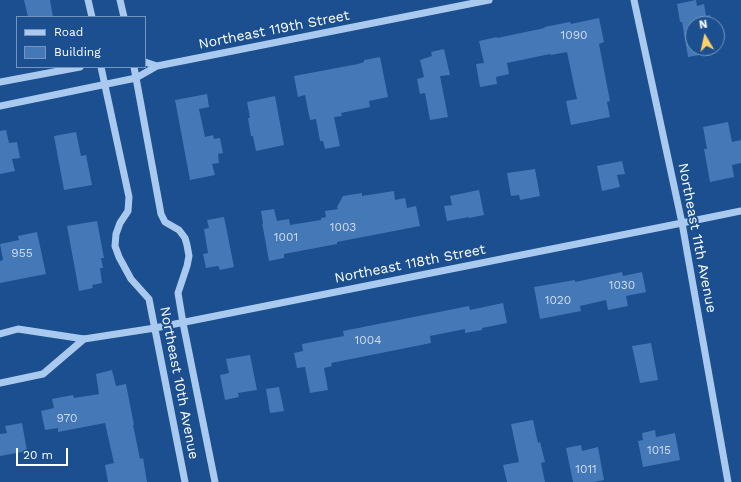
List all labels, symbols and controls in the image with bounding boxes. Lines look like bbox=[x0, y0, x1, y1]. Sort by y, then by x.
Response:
street label: Northeast 119th Street bbox=[197, 7, 351, 53]
legend bbox=[16, 16, 146, 68]
north arrow bbox=[685, 16, 725, 56]
text: N bbox=[698, 18, 708, 32]
text: Road bbox=[54, 25, 83, 39]
house number: 1090 bbox=[560, 28, 588, 42]
text: Building bbox=[54, 45, 101, 59]
street label: Northeast 11th Avenue bbox=[674, 162, 720, 314]
house number: 1003 bbox=[330, 220, 356, 234]
house number: 1001 bbox=[274, 230, 298, 244]
street label: Northeast 118th Street bbox=[333, 241, 487, 287]
house number: 955 bbox=[11, 246, 33, 260]
house number: 1030 bbox=[609, 278, 635, 292]
house number: 1020 bbox=[545, 293, 571, 307]
street label: Northeast 10th Avenue bbox=[156, 305, 202, 461]
house number: 1004 bbox=[355, 333, 381, 347]
house number: 970 bbox=[56, 411, 78, 425]
scale bar bbox=[18, 440, 70, 466]
house number: 1015 bbox=[647, 443, 671, 457]
text: 20 m bbox=[23, 448, 53, 462]
house number: 1011 bbox=[575, 462, 597, 476]

